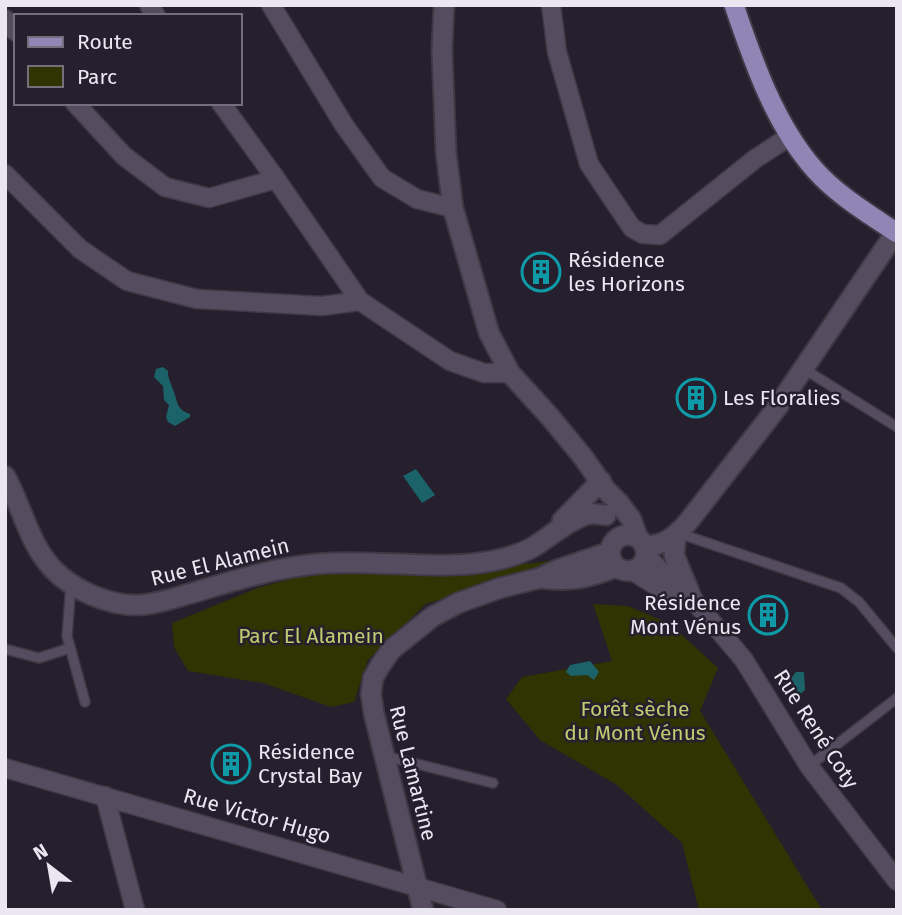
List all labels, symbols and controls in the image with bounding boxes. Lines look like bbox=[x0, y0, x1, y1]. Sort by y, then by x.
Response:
legend bbox=[14, 14, 242, 105]
text: Route bbox=[77, 29, 133, 55]
text: Parc bbox=[77, 64, 117, 90]
place label: Résidence les Horizons bbox=[568, 247, 685, 297]
building icon: Résidence les Horizons bbox=[520, 251, 562, 293]
building icon: Les Floralies bbox=[675, 377, 717, 419]
place label: Les Floralies bbox=[723, 385, 840, 411]
street label: Rue El Alamein bbox=[148, 532, 292, 592]
place label: Résidence Mont Vénus bbox=[630, 590, 741, 640]
building icon: Résidence Mont Vénus bbox=[747, 594, 789, 636]
park label: Parc El Alamein bbox=[238, 623, 384, 649]
street label: Rue René Coty bbox=[768, 665, 864, 794]
park label: Forêt sèche du Mont Vénus bbox=[564, 696, 706, 746]
street label: Rue Lamartine bbox=[384, 703, 442, 843]
place label: Résidence Crystal Bay bbox=[258, 739, 363, 789]
building icon: Résidence Crystal Bay bbox=[210, 743, 252, 785]
street label: Rue Victor Hugo bbox=[180, 783, 334, 849]
north arrow bbox=[14, 831, 84, 901]
text: N bbox=[29, 839, 52, 865]

